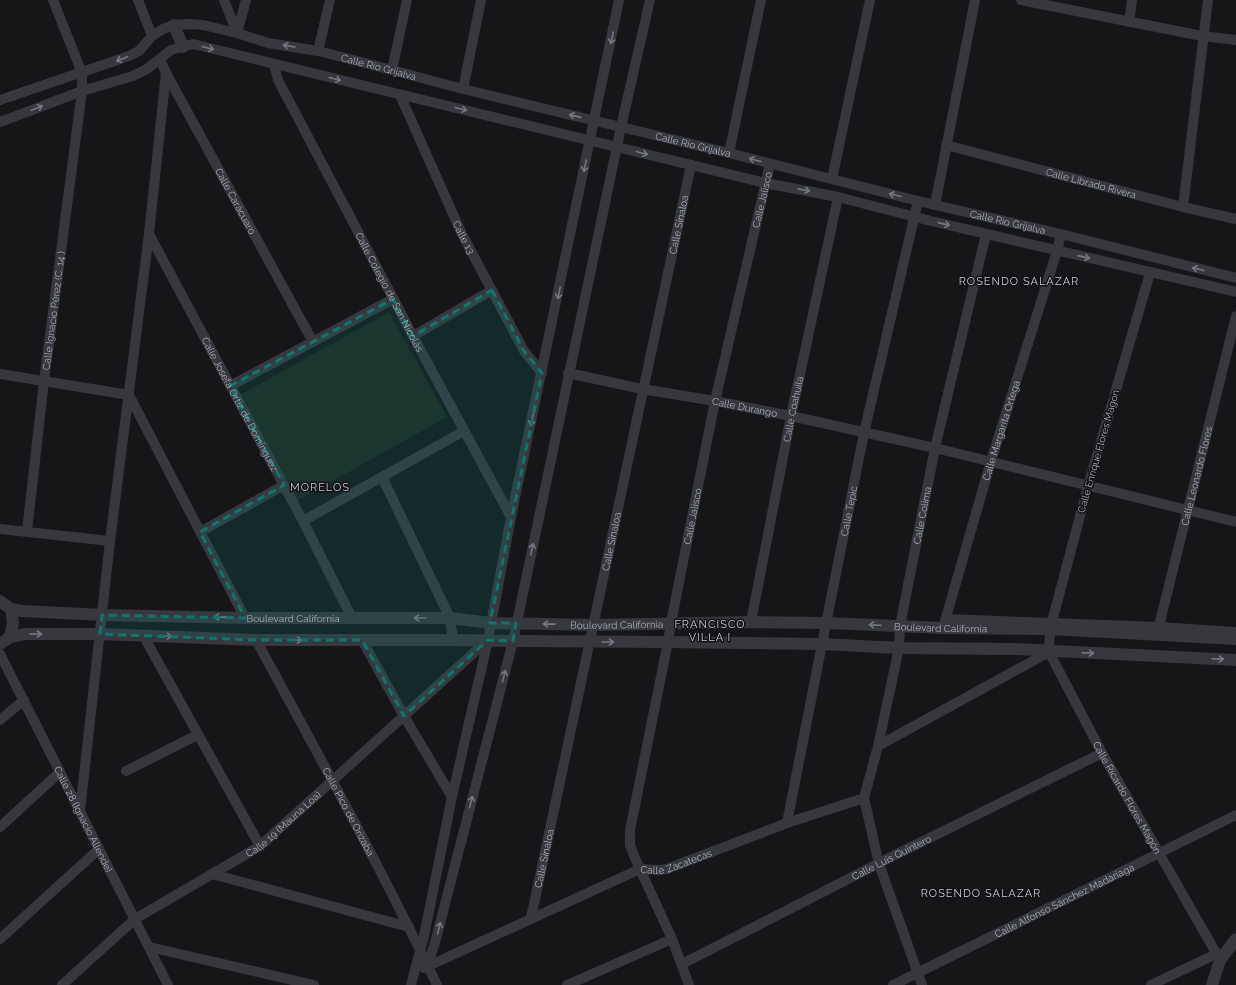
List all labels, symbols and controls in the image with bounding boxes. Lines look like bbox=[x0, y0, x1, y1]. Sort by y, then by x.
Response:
one-way arrow bbox=[607, 31, 615, 44]
one-way arrow bbox=[283, 42, 296, 50]
one-way arrow bbox=[202, 45, 215, 52]
street label: Calle Río Grijalva bbox=[340, 52, 417, 82]
one-way arrow bbox=[117, 56, 129, 64]
one-way arrow bbox=[328, 75, 341, 83]
one-way arrow bbox=[30, 103, 42, 111]
one-way arrow bbox=[454, 106, 467, 114]
one-way arrow bbox=[568, 112, 581, 119]
street label: Calle Río Grijalva bbox=[654, 130, 732, 159]
one-way arrow bbox=[635, 150, 648, 157]
one-way arrow bbox=[749, 156, 762, 163]
one-way arrow bbox=[581, 159, 589, 172]
street label: Calle Carácuaro bbox=[213, 166, 258, 236]
street label: Calle Librado Rivera bbox=[1045, 166, 1137, 201]
street label: Calle Jalisco bbox=[750, 171, 774, 229]
one-way arrow bbox=[797, 186, 810, 194]
one-way arrow bbox=[889, 191, 902, 198]
street label: Calle Sinaloa bbox=[667, 194, 690, 255]
street label: Calle Río Grijalva bbox=[969, 208, 1047, 236]
street label: Calle 13 bbox=[451, 219, 477, 256]
one-way arrow bbox=[937, 221, 950, 229]
street label: Calle Colegio de San Nicolás bbox=[353, 230, 425, 354]
street label: Calle Ignacio Pérez (C. 14 ) bbox=[40, 250, 67, 371]
one-way arrow bbox=[1077, 254, 1090, 262]
one-way arrow bbox=[1192, 264, 1205, 272]
district label: ROSENDO SALAZAR bbox=[959, 275, 1079, 288]
one-way arrow bbox=[554, 286, 562, 299]
street label: Calle Josefa Ortiz de Domínguez bbox=[199, 335, 280, 473]
street label: Calle Coahuila bbox=[781, 375, 805, 443]
street label: Calle Margarita Ortega bbox=[981, 379, 1022, 482]
street label: Calle Enrique Flores Magón bbox=[1076, 388, 1121, 514]
street label: Calle Durango bbox=[711, 396, 778, 419]
one-way arrow bbox=[527, 413, 535, 426]
street label: Calle Leonardo Flores bbox=[1179, 425, 1214, 527]
district label: MORELOS bbox=[290, 481, 350, 494]
street label: Calle Tepic bbox=[839, 485, 859, 537]
street label: Calle Colima bbox=[911, 486, 933, 545]
street label: Calle Jalisco bbox=[682, 487, 704, 545]
street label: Calle Sinaloa bbox=[600, 511, 623, 572]
one-way arrow bbox=[528, 543, 536, 556]
one-way arrow bbox=[214, 613, 227, 621]
street label: Boulevard California bbox=[246, 613, 340, 624]
one-way arrow bbox=[414, 614, 427, 622]
district label: FRANCISCO VILLA I bbox=[674, 618, 746, 644]
street label: Boulevard California bbox=[570, 619, 663, 631]
one-way arrow bbox=[543, 620, 556, 628]
one-way arrow bbox=[869, 621, 882, 629]
street label: Boulevard California bbox=[894, 621, 987, 634]
one-way arrow bbox=[29, 630, 42, 638]
one-way arrow bbox=[159, 633, 172, 640]
one-way arrow bbox=[289, 636, 302, 644]
one-way arrow bbox=[601, 638, 614, 646]
one-way arrow bbox=[1081, 650, 1094, 657]
one-way arrow bbox=[1211, 655, 1224, 663]
one-way arrow bbox=[500, 670, 508, 683]
street label: Calle Ricardo Flores Magón bbox=[1091, 740, 1163, 856]
street label: Calle 28 (Ignacio Allende) bbox=[52, 765, 115, 874]
street label: Calle Pico de Orizaba bbox=[320, 766, 376, 858]
street label: Calle 19 (Mauna Loa) bbox=[244, 789, 323, 859]
one-way arrow bbox=[468, 796, 476, 809]
street label: Calle Sinaloa bbox=[533, 828, 556, 889]
street label: Calle Luis Quintero bbox=[850, 833, 933, 882]
street label: Calle Zacatecas bbox=[640, 847, 713, 876]
street label: Calle Alfonso Sánchez Madariaga bbox=[993, 861, 1136, 940]
district label: ROSENDO SALAZAR bbox=[921, 887, 1041, 900]
one-way arrow bbox=[436, 922, 443, 935]

